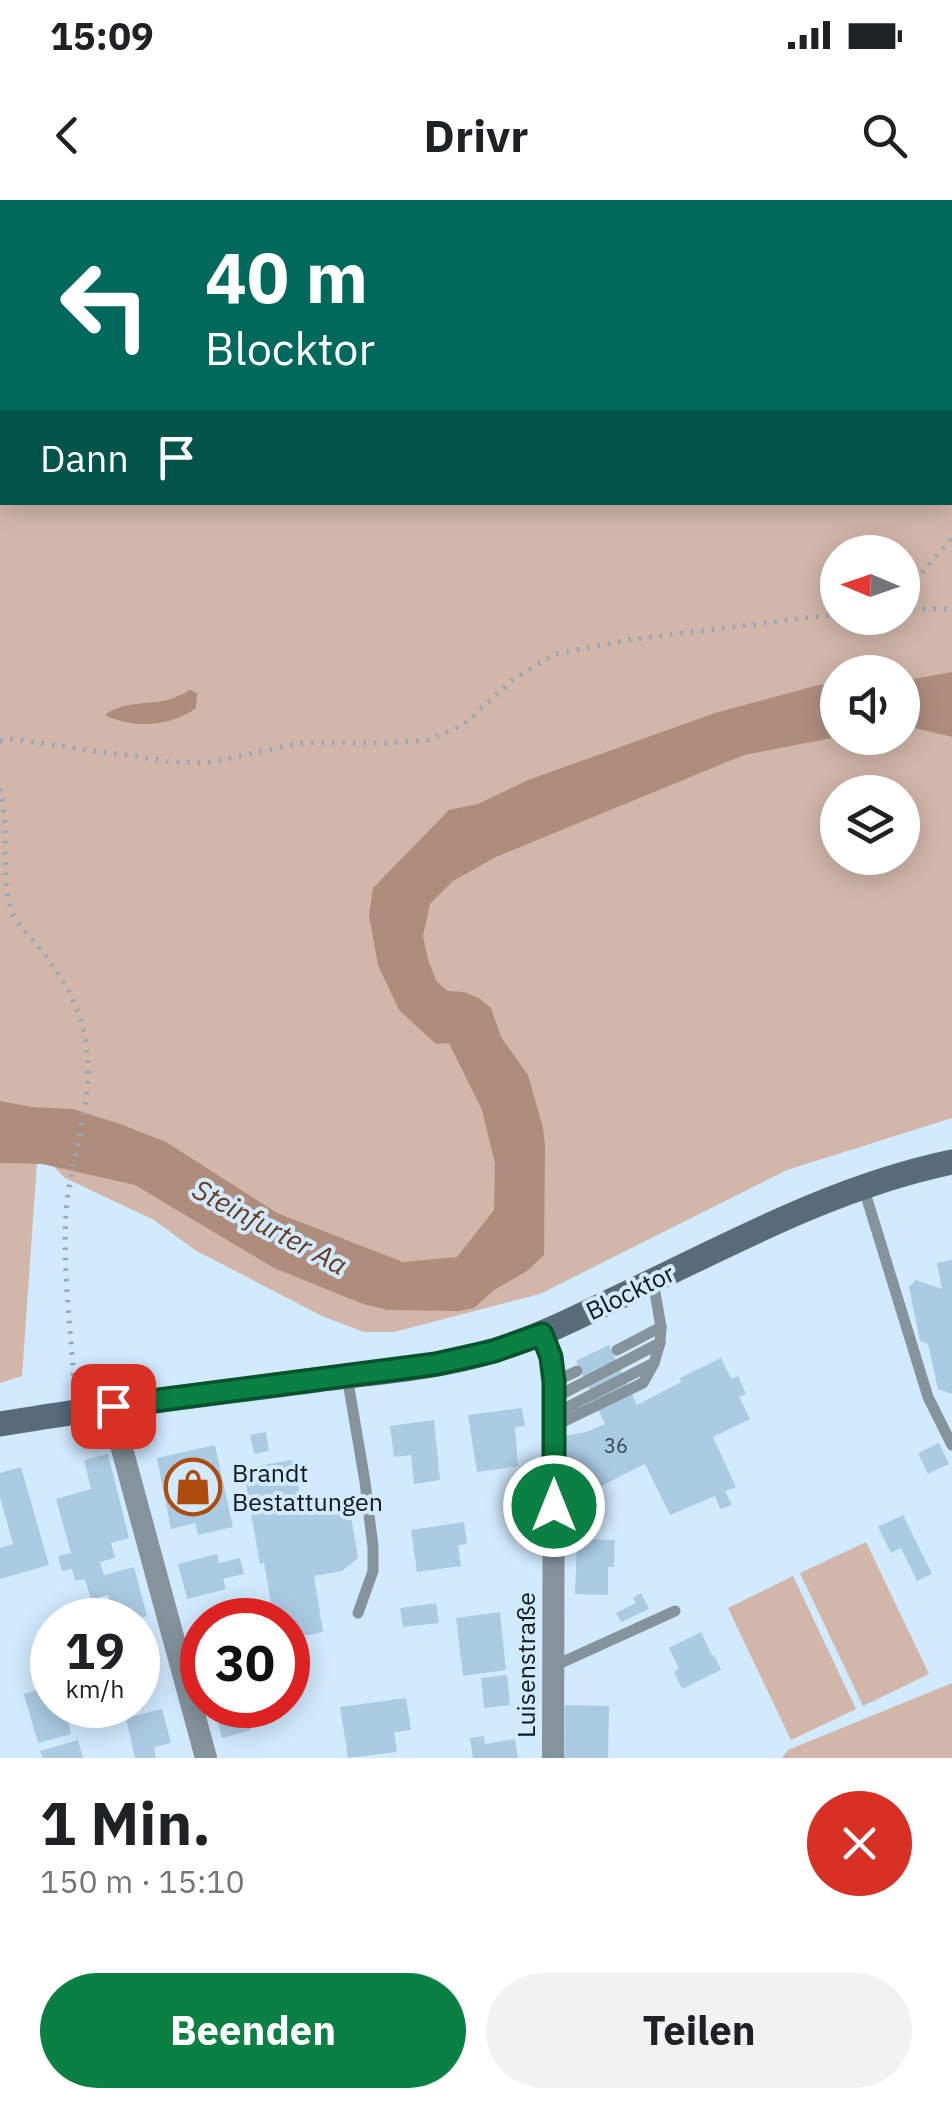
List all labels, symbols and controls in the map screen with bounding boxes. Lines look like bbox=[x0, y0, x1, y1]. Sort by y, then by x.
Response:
text: 15:09 bbox=[50, 11, 154, 60]
text: Drivr bbox=[424, 106, 528, 164]
icon: back bbox=[40, 108, 95, 163]
icon: search bbox=[857, 108, 912, 163]
text: 40 m bbox=[205, 231, 368, 322]
icon: left bbox=[40, 240, 170, 370]
text: Blocktor bbox=[205, 319, 375, 377]
icon: arrive bbox=[149, 430, 204, 485]
text: Dann bbox=[40, 433, 129, 482]
north arrow bbox=[820, 535, 920, 635]
map controls bbox=[820, 535, 920, 875]
button: sound bbox=[820, 655, 920, 755]
button: layers bbox=[820, 775, 920, 875]
water label: Steinfurter Aa bbox=[186, 1170, 354, 1283]
street label: Blocktor bbox=[580, 1256, 679, 1327]
pin bbox=[71, 1364, 156, 1449]
icon: arrive bbox=[86, 1379, 141, 1434]
house number: 36 bbox=[604, 1432, 628, 1459]
position arrow bbox=[502, 1454, 606, 1558]
place label: Brandt Bestattungen bbox=[232, 1456, 383, 1518]
shop icon: Brandt Bestattungen bbox=[163, 1457, 223, 1517]
street label: Luisenstraße bbox=[509, 1592, 542, 1738]
speed limit sign: 30 bbox=[180, 1598, 310, 1728]
text: 19 bbox=[65, 1618, 125, 1683]
text: km/h bbox=[66, 1672, 124, 1705]
text: 1 Min. bbox=[40, 1783, 211, 1862]
button: close bbox=[807, 1791, 912, 1896]
text: 150 m · 15:10 bbox=[40, 1860, 245, 1902]
button: Beenden bbox=[40, 1973, 466, 2088]
button: Teilen bbox=[486, 1973, 912, 2088]

